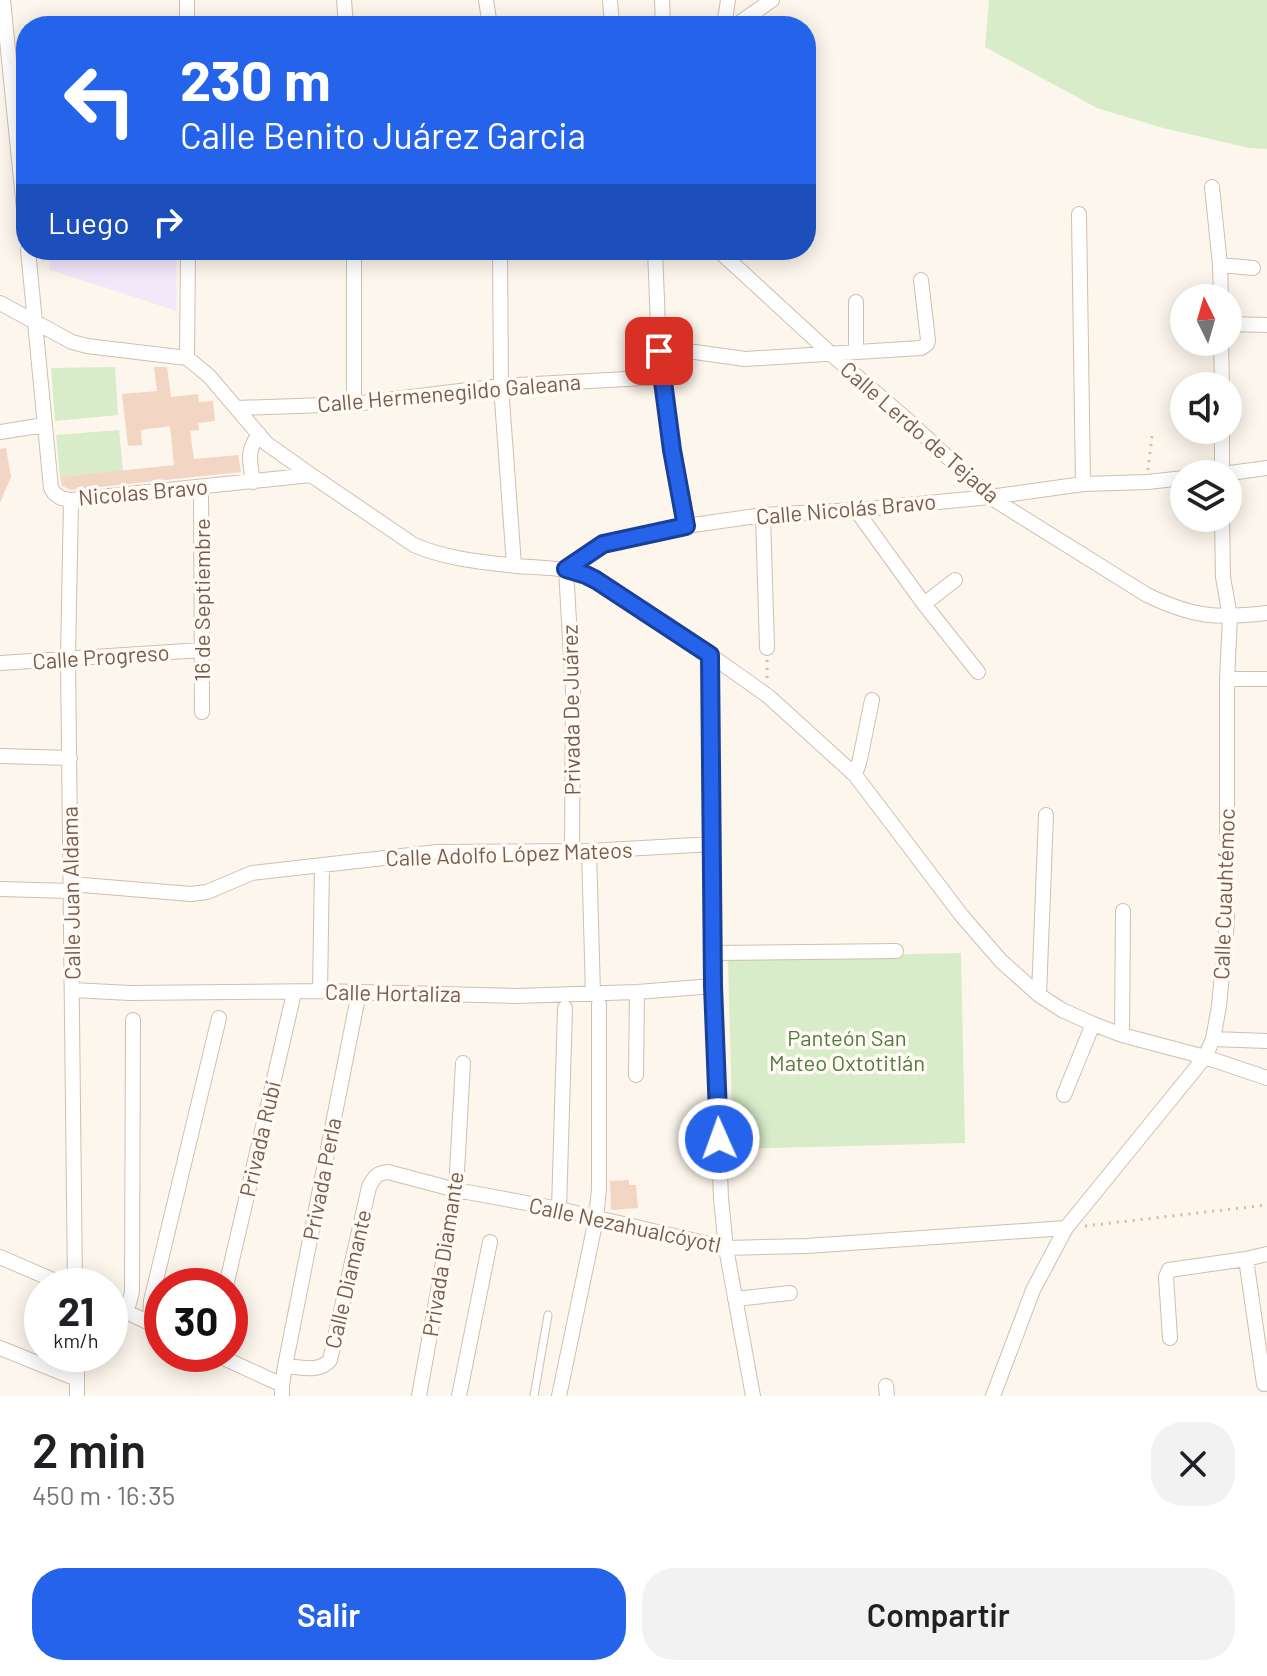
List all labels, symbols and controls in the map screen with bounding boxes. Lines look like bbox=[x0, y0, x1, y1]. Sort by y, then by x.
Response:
text: 230 m bbox=[180, 45, 331, 112]
icon: left bbox=[48, 48, 152, 152]
text: Calle Benito Juárez Garcia bbox=[180, 113, 586, 156]
icon: right bbox=[146, 200, 190, 244]
text: Luego bbox=[48, 204, 130, 240]
north arrow bbox=[1170, 284, 1242, 356]
map controls bbox=[1170, 284, 1242, 532]
pin bbox=[625, 317, 693, 385]
icon: arrive bbox=[637, 329, 681, 373]
street label: Calle Lerdo de Tejada bbox=[836, 355, 1005, 507]
street label: Calle Hermenegildo Galeana bbox=[316, 368, 582, 416]
button: sound bbox=[1170, 372, 1242, 444]
button: layers bbox=[1170, 460, 1242, 532]
street label: Nicolas Bravo bbox=[77, 472, 209, 510]
street label: Calle Nicolás Bravo bbox=[755, 487, 937, 529]
street label: 16 de Septiembre bbox=[188, 518, 214, 682]
street label: Privada De Juárez bbox=[556, 625, 584, 796]
street label: Calle Progreso bbox=[32, 638, 170, 674]
street label: Calle Juan Aldama bbox=[55, 806, 85, 980]
street label: Calle Cuauhtémoc bbox=[1207, 808, 1239, 980]
street label: Calle Adolfo López Mateos bbox=[385, 836, 633, 870]
street label: Calle Hortaliza bbox=[325, 978, 461, 1006]
park label: Panteón San Mateo Oxtotitlán bbox=[769, 1024, 925, 1075]
street label: Privada Rubí bbox=[233, 1078, 285, 1199]
position arrow bbox=[677, 1097, 761, 1181]
street label: Privada Perla bbox=[296, 1115, 346, 1242]
street label: Privada Diamante bbox=[416, 1169, 468, 1338]
street label: Calle Nezahualcóyotl bbox=[527, 1191, 724, 1257]
street label: Calle Diamante bbox=[318, 1207, 376, 1351]
speed limit sign: 30 bbox=[144, 1268, 248, 1372]
text: 21 bbox=[58, 1286, 94, 1334]
text: km/h bbox=[53, 1328, 99, 1352]
text: 2 min bbox=[32, 1420, 146, 1478]
button: close bbox=[1151, 1422, 1235, 1506]
text: 450 m · 16:35 bbox=[32, 1479, 175, 1510]
button: Salir bbox=[32, 1568, 626, 1660]
button: Compartir bbox=[642, 1568, 1235, 1660]

